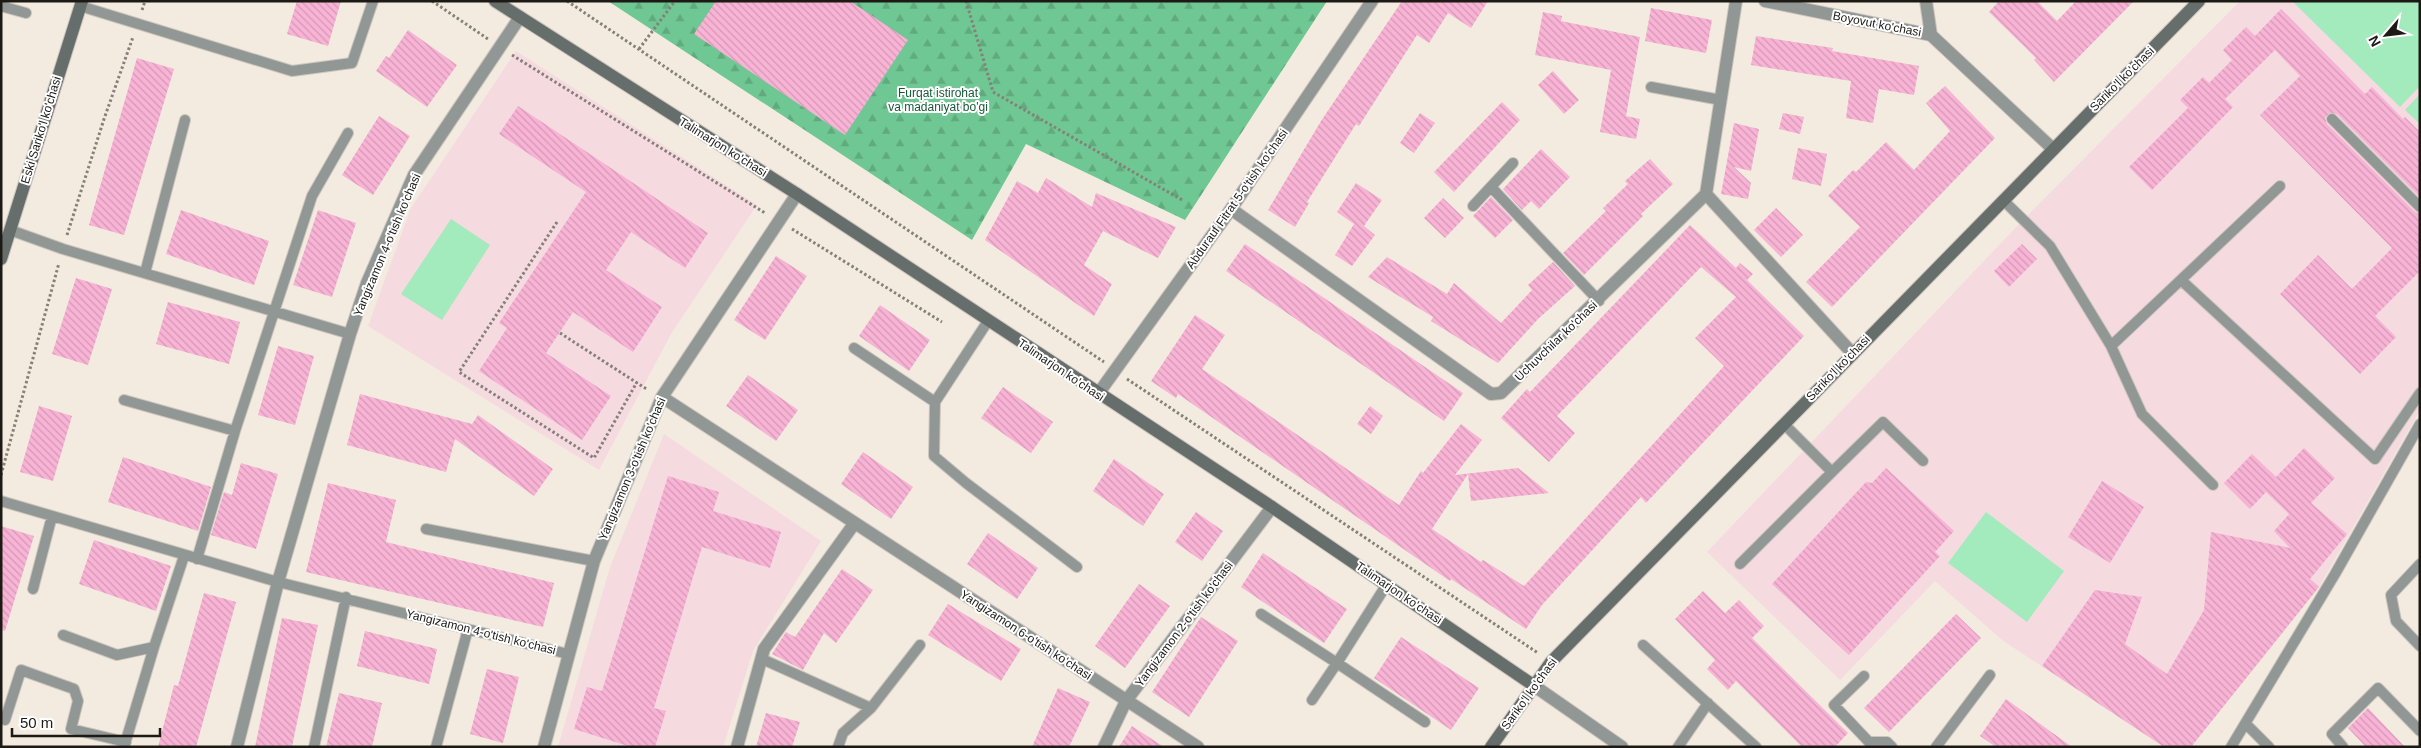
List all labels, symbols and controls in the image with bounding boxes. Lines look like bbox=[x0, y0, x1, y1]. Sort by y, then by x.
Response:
street label: Boyovut ko'chasi bbox=[1832, 9, 1922, 39]
north arrow bbox=[2361, 10, 2411, 60]
text: N bbox=[2365, 33, 2384, 49]
street label: Sariko'l ko'chasi bbox=[2087, 44, 2157, 114]
street label: Eski Sariko'l ko'chasi bbox=[18, 75, 64, 185]
park label: Furqat istirohat va madaniyat bo'gi bbox=[888, 86, 988, 114]
street label: Talimarjon ko'chasi bbox=[676, 114, 770, 180]
street label: Abdurauf Fitrat 5-o'tish ko'chasi bbox=[1183, 126, 1291, 272]
street label: Yangizamon 4-o'tish ko'chasi bbox=[351, 171, 423, 319]
street label: Uchuvchilar ko'chasi bbox=[1512, 298, 1600, 384]
street label: Sariko'l ko'chasi bbox=[1803, 332, 1873, 404]
street label: Talimarjon ko'chasi bbox=[1015, 336, 1107, 404]
street label: Yangizamon 3-o'tish ko'chasi bbox=[596, 395, 668, 543]
street label: Yangizamon 2-o'tish ko'chasi bbox=[1132, 558, 1236, 690]
street label: Talimarjon ko'chasi bbox=[1353, 559, 1445, 627]
street label: Yangizamon 6-o'tish ko'chasi bbox=[958, 587, 1094, 683]
street label: Yangizamon 4-o'tish ko'chasi bbox=[405, 607, 557, 657]
street label: Sariko'l ko'chasi bbox=[1498, 655, 1560, 733]
scale bar bbox=[12, 706, 160, 738]
text: 50 m bbox=[20, 714, 53, 731]

